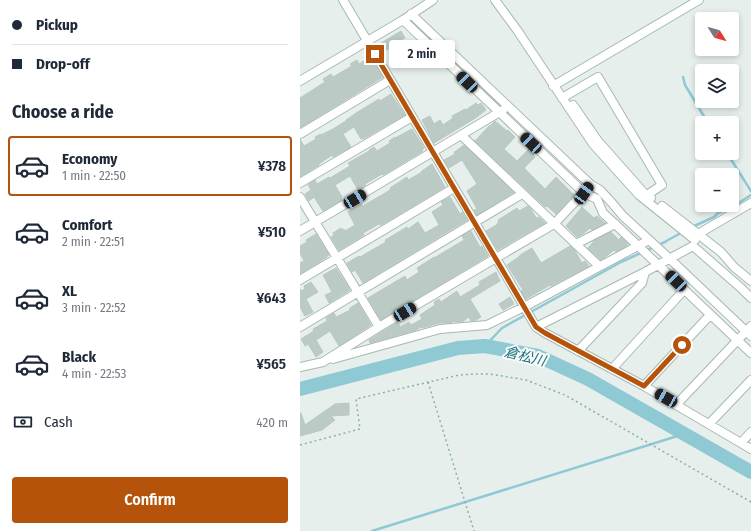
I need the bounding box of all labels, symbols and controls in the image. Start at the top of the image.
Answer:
north arrow [695,12,739,56]
map controls [695,12,739,212]
text: Pickup [36,16,78,34]
callout: 2 min [389,40,455,68]
route end [366,45,384,63]
text: 2 min [408,46,436,61]
text: Drop-off [36,55,90,73]
button: layers [695,64,739,108]
car [454,69,480,95]
text: Choose a ride [12,101,114,123]
button: + [695,116,739,160]
car [518,130,544,156]
icon: car [14,148,50,184]
text: Economy [62,150,117,168]
text: ¥378 [258,157,286,175]
text: 1 min · 22:50 [62,168,126,183]
button: − [695,168,739,212]
car [572,180,596,206]
car [342,188,368,210]
icon: car [14,214,50,250]
text: Comfort [62,216,113,234]
text: ¥510 [258,223,286,241]
text: 2 min · 22:51 [62,234,124,249]
car [663,268,689,294]
icon: car [14,280,50,316]
text: XL [62,282,77,300]
text: ¥643 [257,289,286,307]
text: 3 min · 22:52 [62,300,126,315]
car [392,301,418,323]
route start [673,336,691,354]
water label: 倉松川 [502,343,549,370]
icon: car [14,346,50,382]
text: Black [62,348,96,366]
text: ¥565 [256,355,286,373]
text: 4 min · 22:53 [62,366,126,381]
car [653,387,679,409]
icon: cash [12,411,34,433]
text: Cash [44,413,73,431]
text: 420 m [256,415,288,430]
button: Confirm [12,477,288,523]

